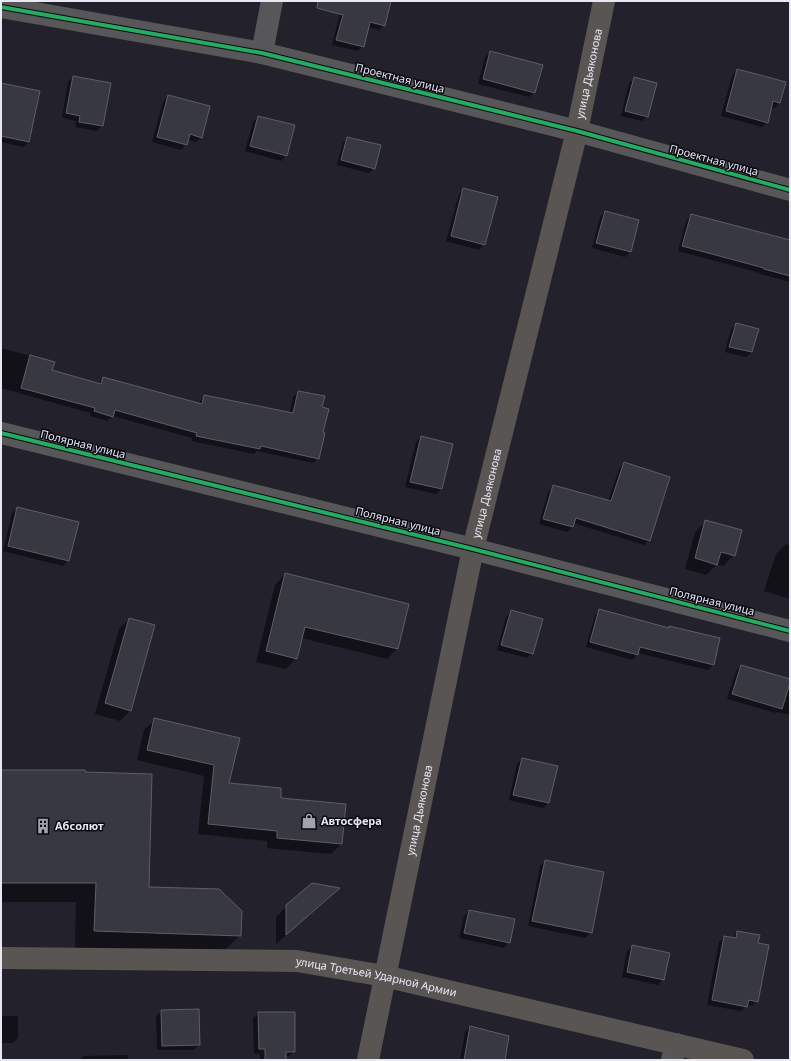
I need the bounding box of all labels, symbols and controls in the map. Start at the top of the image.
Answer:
street label: улица Дьяконова [572,27,605,120]
street label: Проектная улица [354,59,446,96]
street label: Проектная улица [668,140,760,179]
street label: Полярная улица [39,426,127,461]
street label: улица Дьяконова [468,447,505,540]
street label: Полярная улица [354,503,442,538]
street label: Полярная улица [668,583,756,618]
street label: улица Дьяконова [402,763,435,857]
shop icon: Автосфера [300,812,318,830]
place label: Автосфера [321,813,382,828]
building icon: Абсолют [34,817,52,835]
place label: Абсолют [55,818,104,833]
street label: улица Третьей Ударной Армии [295,953,458,1000]

